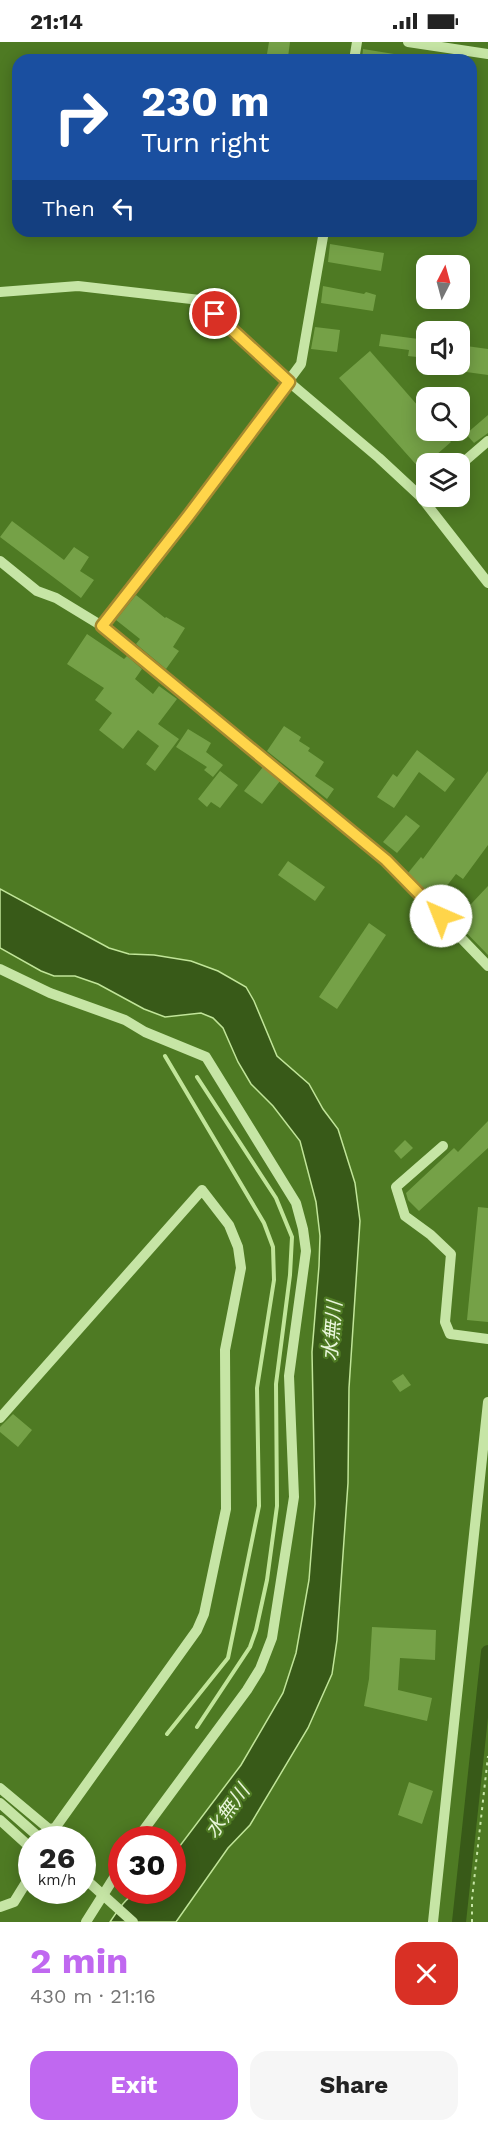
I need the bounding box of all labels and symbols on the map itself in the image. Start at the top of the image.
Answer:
north arrow [416,255,470,309]
pin [189,288,240,339]
position arrow [409,884,473,948]
water label: 水無川 [317,1298,347,1362]
water label: 水無川 [200,1778,256,1842]
speed limit sign: 30 [108,1826,186,1904]

